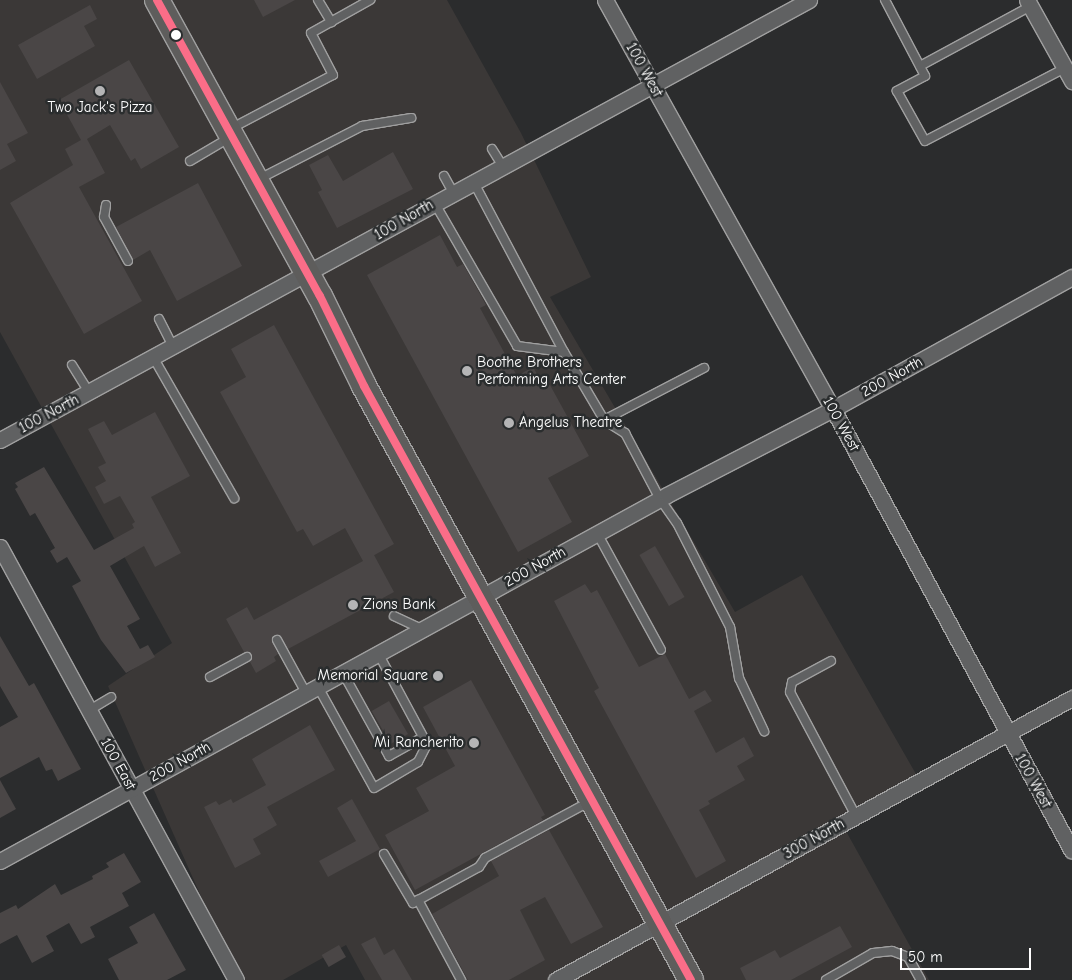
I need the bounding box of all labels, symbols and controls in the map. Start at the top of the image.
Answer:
unlabelled marker [171,30,181,40]
street label: 100 West [622,40,666,100]
marker: Two Jack's Pizza [94,85,106,97]
place label: Two Jack's Pizza [48,99,152,117]
street label: 100 North [371,196,437,244]
place label: Boothe Brothers Performing Arts Center [477,353,626,388]
street label: 200 North [858,353,926,401]
marker: Boothe Brothers Performing Arts Center [461,365,473,377]
street label: 100 North [16,391,82,437]
street label: 100 West [819,394,863,454]
place label: Angelus Theatre [519,414,622,432]
marker: Angelus Theatre [503,417,515,429]
street label: 200 North [501,543,569,591]
place label: Zions Bank [363,596,435,614]
marker: Zions Bank [347,599,359,611]
place label: Memorial Square [318,667,428,685]
marker: Memorial Square [432,670,444,682]
place label: Mi Rancherito [374,734,464,752]
street label: 100 East [96,735,140,793]
marker: Mi Rancherito [468,737,480,749]
street label: 200 North [146,738,214,786]
street label: 100 West [1011,751,1055,811]
street label: 300 North [780,815,848,863]
scale bar [902,938,1033,970]
text: 50 m [908,948,943,966]

